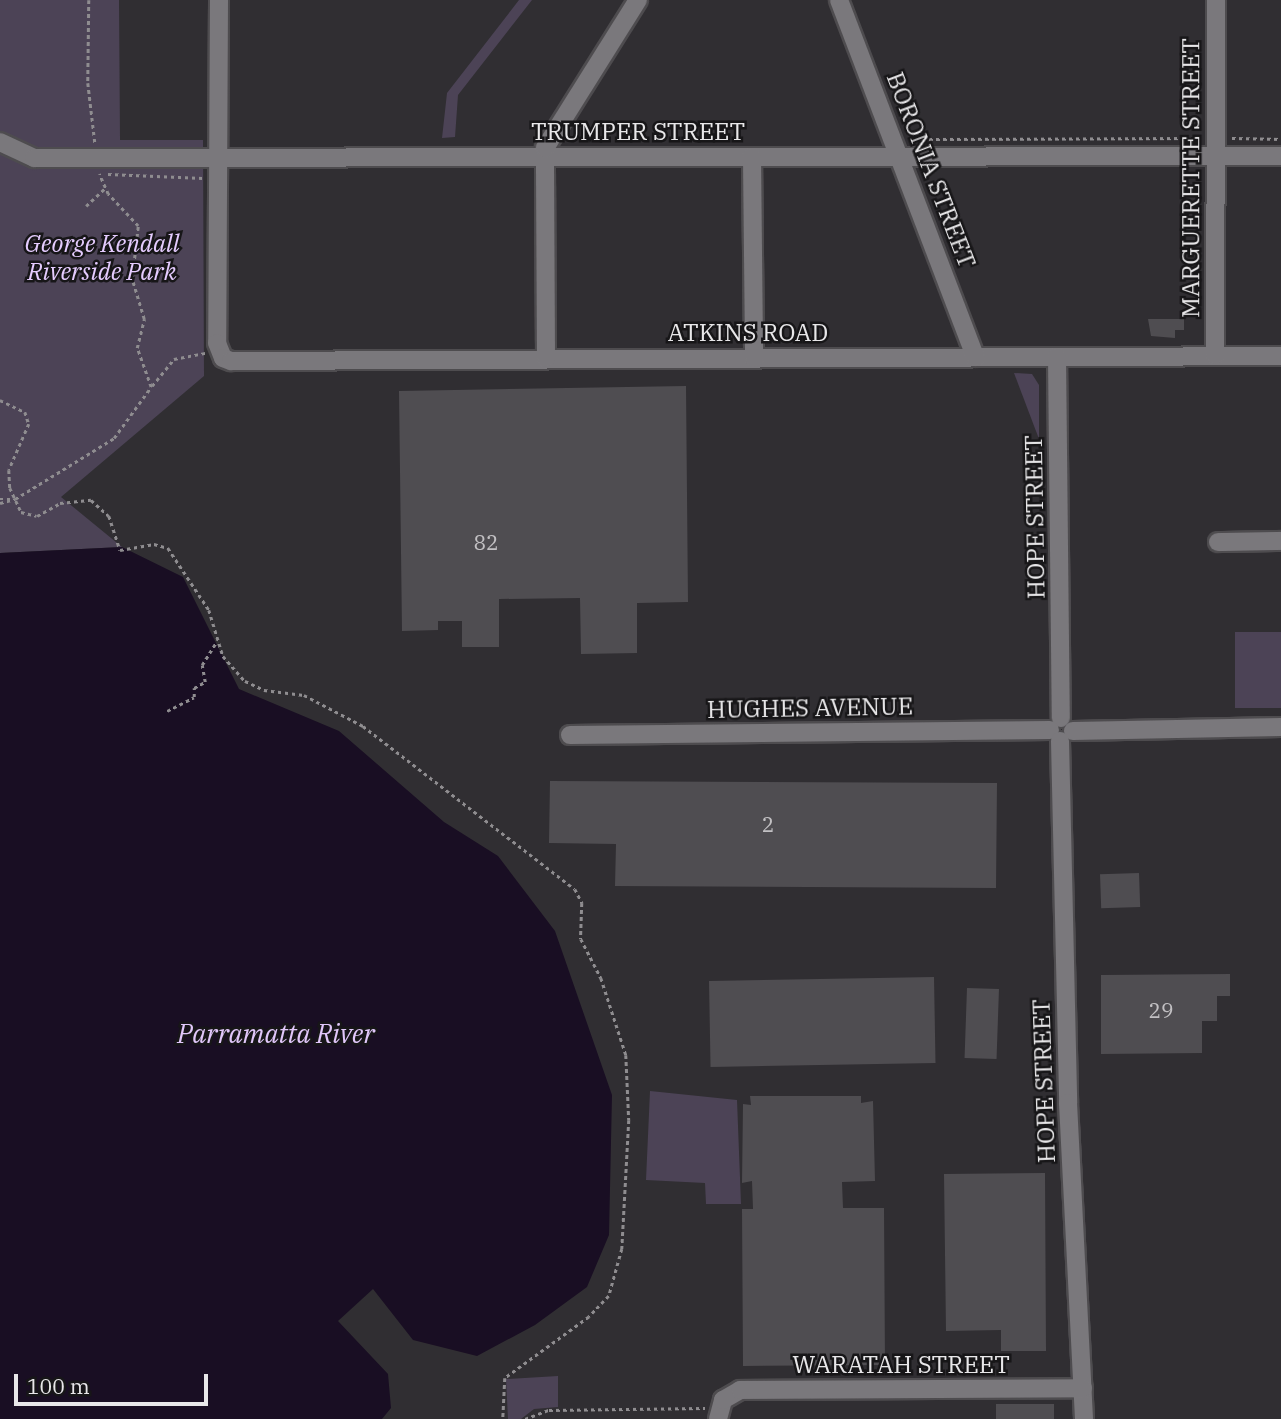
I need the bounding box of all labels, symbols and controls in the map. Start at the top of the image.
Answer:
street label: MARGUERETTE STREET [1177,38,1205,318]
street label: BORONIA STREET [880,68,982,272]
street label: TRUMPER STREET [531,118,745,146]
park label: George Kendall Riverside Park [25,230,179,286]
street label: ATKINS ROAD [668,319,828,347]
street label: HOPE STREET [1019,435,1051,599]
house number: 82 [473,529,499,555]
street label: HUGHES AVENUE [707,692,913,724]
house number: 2 [762,811,774,837]
house number: 29 [1148,997,1174,1023]
street label: HOPE STREET [1027,999,1061,1163]
water label: Parramatta River [177,1018,375,1050]
street label: WARATAH STREET [792,1351,1010,1379]
scale bar [18,1360,212,1404]
text: 100 m [27,1372,90,1400]

